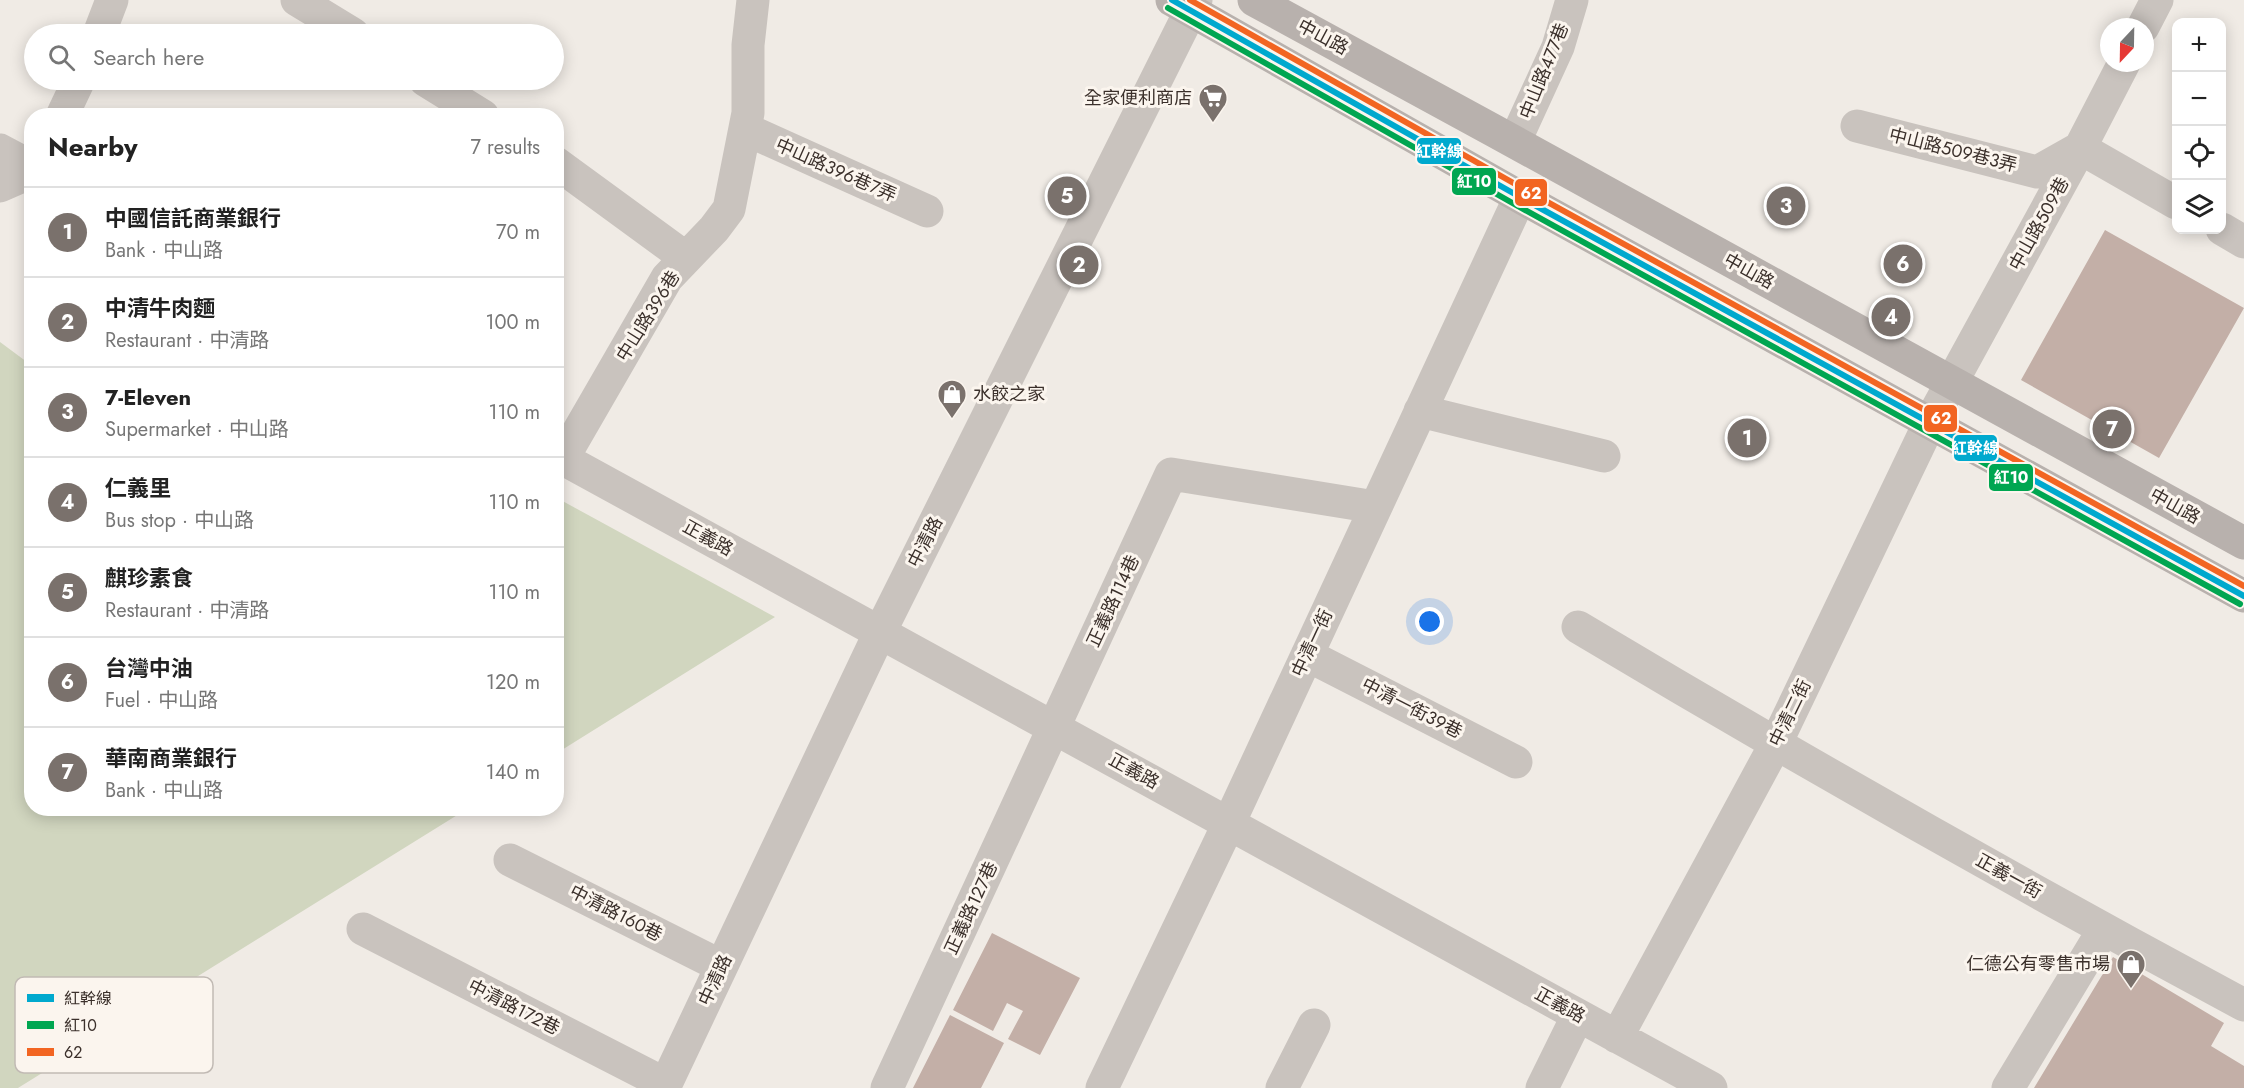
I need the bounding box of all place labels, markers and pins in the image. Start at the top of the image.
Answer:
supermarket icon: 全家便利商店 [1197,82,1229,124]
place label: 全家便利商店 [1084,85,1192,111]
pin: 5 [1048,174,1086,218]
pin: 3 [1766,184,1806,228]
pin: 2 [1060,242,1098,288]
pin: 6 [1884,242,1922,286]
pin: 4 [1872,294,1910,340]
shop icon: 水餃之家 [936,378,968,420]
place label: 水餃之家 [973,381,1045,407]
pin: 7 [2092,406,2132,452]
pin: 1 [1728,416,1766,460]
shop icon: 仁德公有零售市場 [2115,948,2147,990]
place label: 仁德公有零售市場 [1966,951,2110,977]

